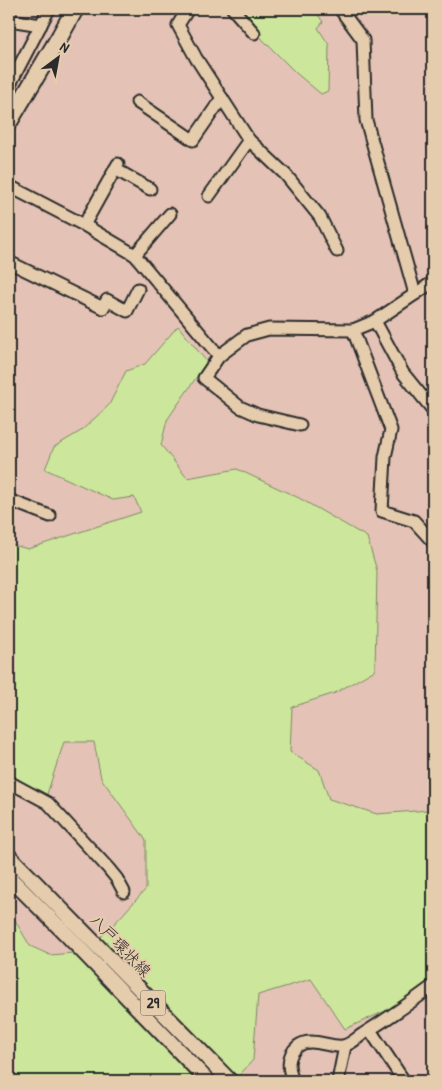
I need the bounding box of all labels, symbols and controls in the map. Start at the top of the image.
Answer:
north arrow [32,32,82,82]
text: N [57,37,74,57]
street label: 八戸環状線 [85,909,157,981]
road number: 29 [140,990,166,1016]

